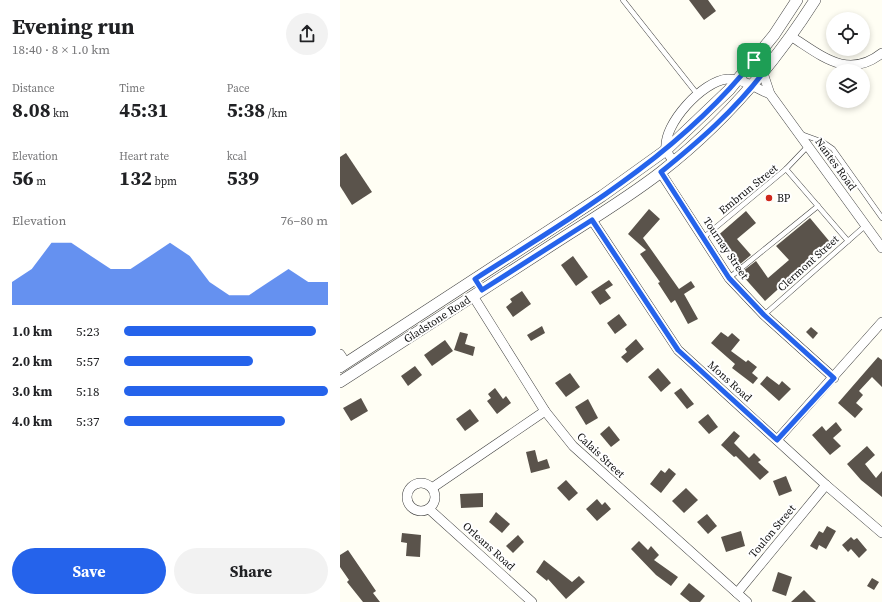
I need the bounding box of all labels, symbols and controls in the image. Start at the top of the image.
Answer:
text: Evening run [12,11,135,41]
map controls [826,12,870,108]
button: locate [826,12,870,56]
button: share [286,13,328,55]
text: 18:40 · 8 × 1.0 km [12,41,110,58]
pin [737,43,771,77]
icon: arrive [743,49,765,71]
button: layers [826,64,870,108]
text: Distance [12,81,55,96]
text: Time [119,81,145,96]
text: Pace [227,81,250,96]
text: 8.08 [12,96,51,124]
text: 45:31 [119,96,169,124]
text: 5:38 [227,96,265,124]
text: km [51,106,69,121]
text: /km [265,106,287,121]
street label: Nantes Road [811,135,860,194]
text: Elevation [12,149,58,164]
text: Heart rate [119,149,169,164]
text: kcal [227,149,247,164]
street label: Embrun Street [716,161,781,218]
text: 56 [12,164,34,192]
text: 132 [119,164,152,192]
text: 539 [227,164,259,192]
text: m [34,174,46,189]
text: bpm [152,174,177,189]
place label: BP [777,191,791,206]
marker: BP [764,193,774,203]
text: Elevation [12,212,66,229]
text: 76–80 m [281,212,328,229]
street label: Tournay Street [699,214,752,283]
street label: Clermont Street [774,232,843,295]
street label: Gladstone Road [401,292,474,347]
text: 1.0 km [12,323,52,340]
text: 5:23 [76,323,99,340]
text: 2.0 km [12,353,52,370]
text: 5:57 [76,353,99,370]
street label: Mons Road [704,358,756,406]
text: 3.0 km [12,383,52,400]
text: 5:18 [76,383,99,400]
text: 4.0 km [12,413,52,430]
text: 5:37 [76,413,99,430]
street label: Calais Street [573,429,628,482]
street label: Toulon Street [746,501,799,561]
street label: Orleans Road [459,519,519,574]
button: Save [12,548,166,594]
button: Share [174,548,328,594]

